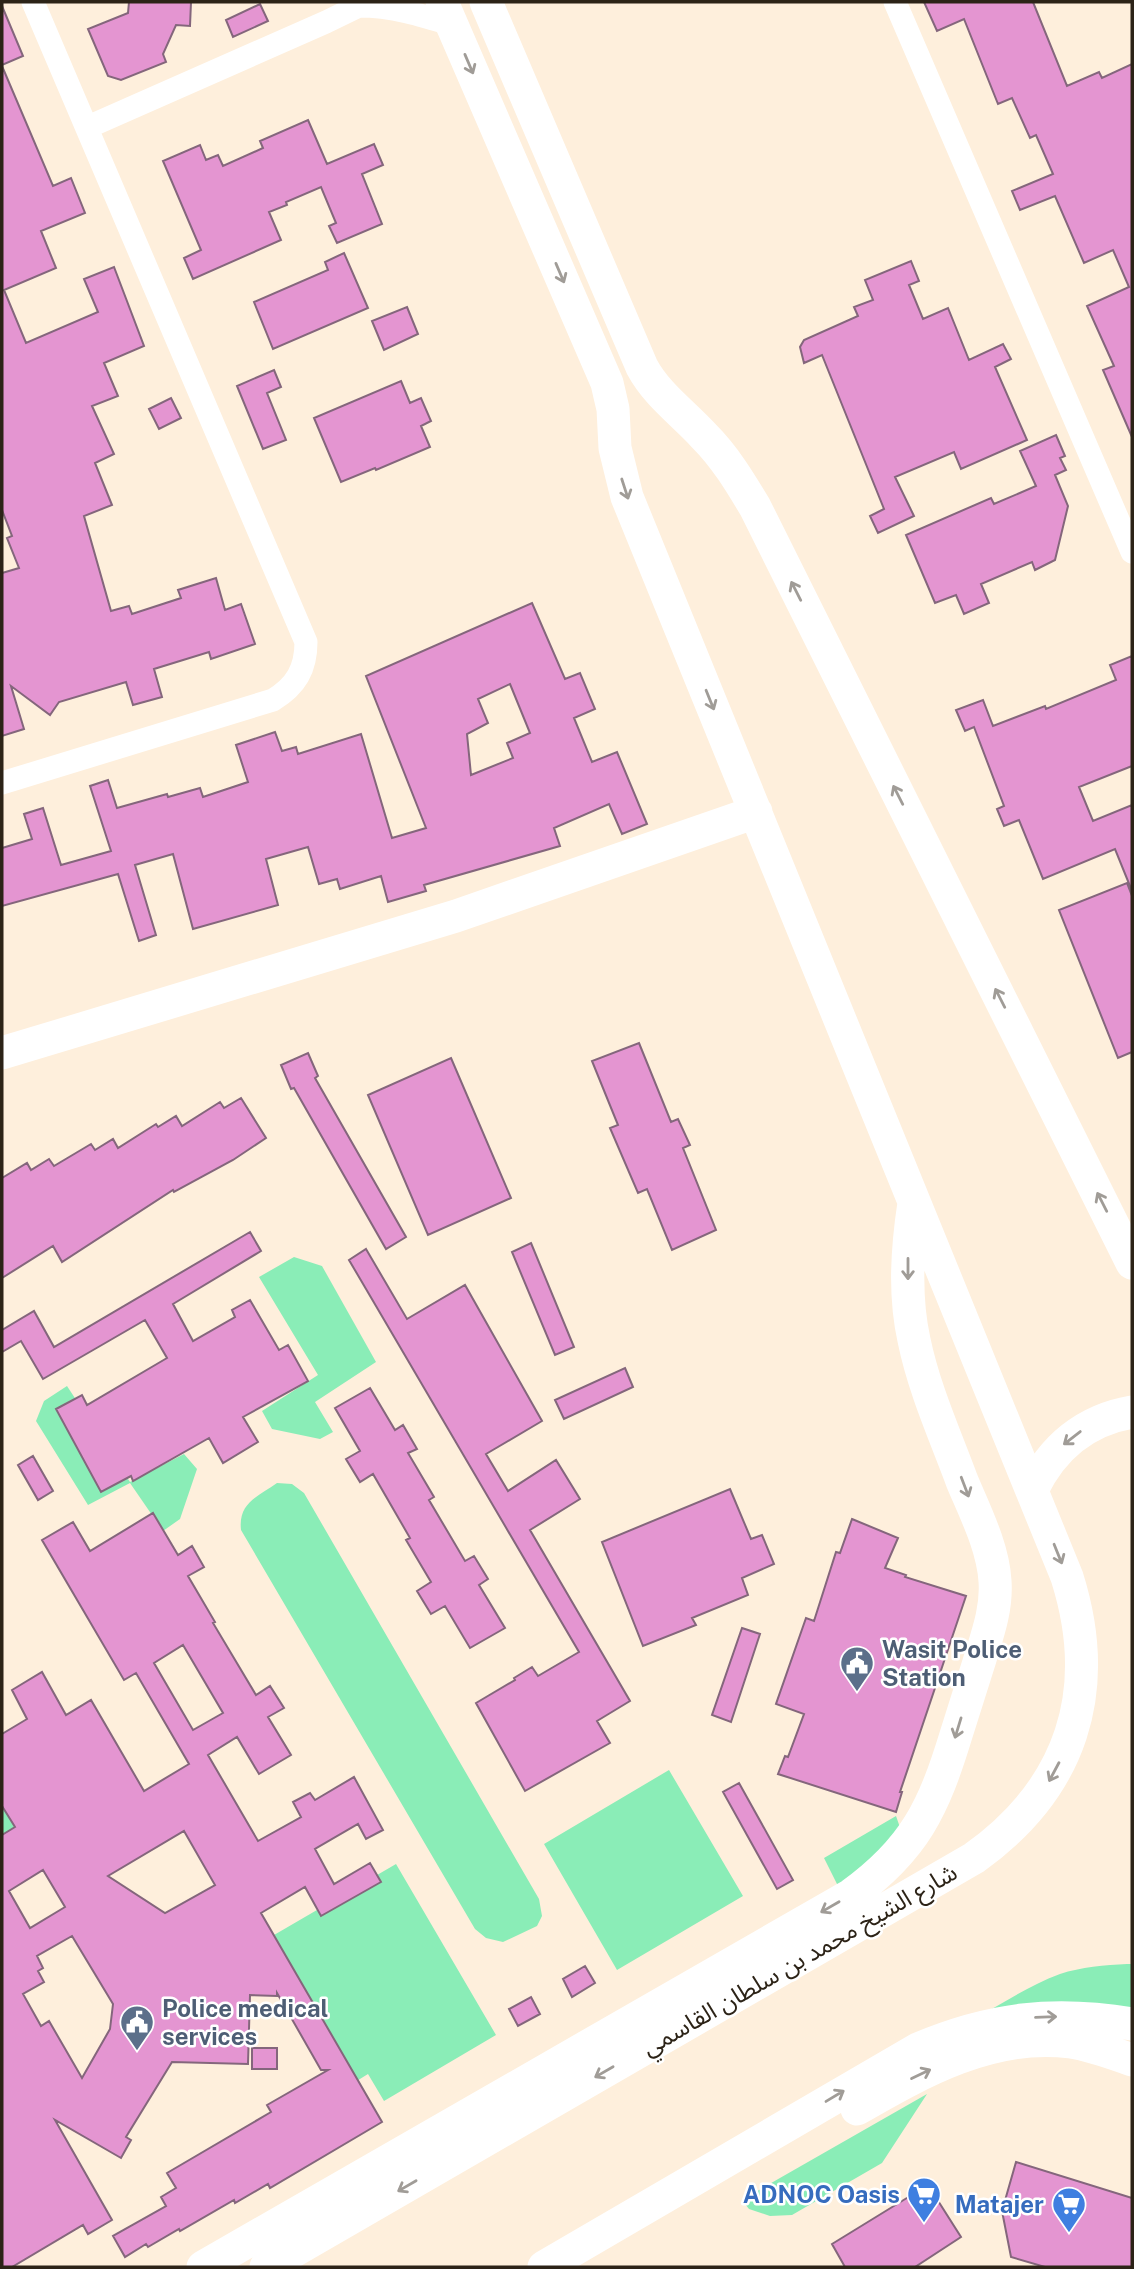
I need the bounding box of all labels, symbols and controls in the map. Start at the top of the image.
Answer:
one-way arrow [464,53,477,75]
one-way arrow [554,262,567,284]
one-way arrow [619,477,632,499]
one-way arrow [789,581,803,602]
one-way arrow [704,688,717,710]
one-way arrow [890,785,904,806]
one-way arrow [992,988,1006,1009]
one-way arrow [1094,1192,1108,1213]
one-way arrow [901,1257,915,1280]
one-way arrow [1063,1431,1082,1446]
one-way arrow [959,1475,972,1497]
one-way arrow [1052,1542,1065,1564]
place label: Wasit Police Station [882,1635,1022,1691]
public building icon: Wasit Police Station [838,1644,876,1693]
one-way arrow [951,1717,964,1739]
one-way arrow [1047,1762,1061,1782]
street label: شارع الشيخ محمد بن سلطان القاسمي [637,1857,964,2066]
one-way arrow [820,1901,841,1914]
place label: Police medical services [162,1994,328,2050]
public building icon: Police medical services [118,2003,156,2052]
one-way arrow [1034,2011,1057,2024]
one-way arrow [594,2065,614,2079]
one-way arrow [910,2067,931,2081]
one-way arrow [825,2089,845,2103]
supermarket icon: ADNOC Oasis [905,2175,943,2224]
one-way arrow [397,2179,417,2193]
place label: ADNOC Oasis [743,2180,900,2208]
supermarket icon: Matajer [1050,2185,1088,2234]
place label: Matajer [955,2190,1044,2218]

